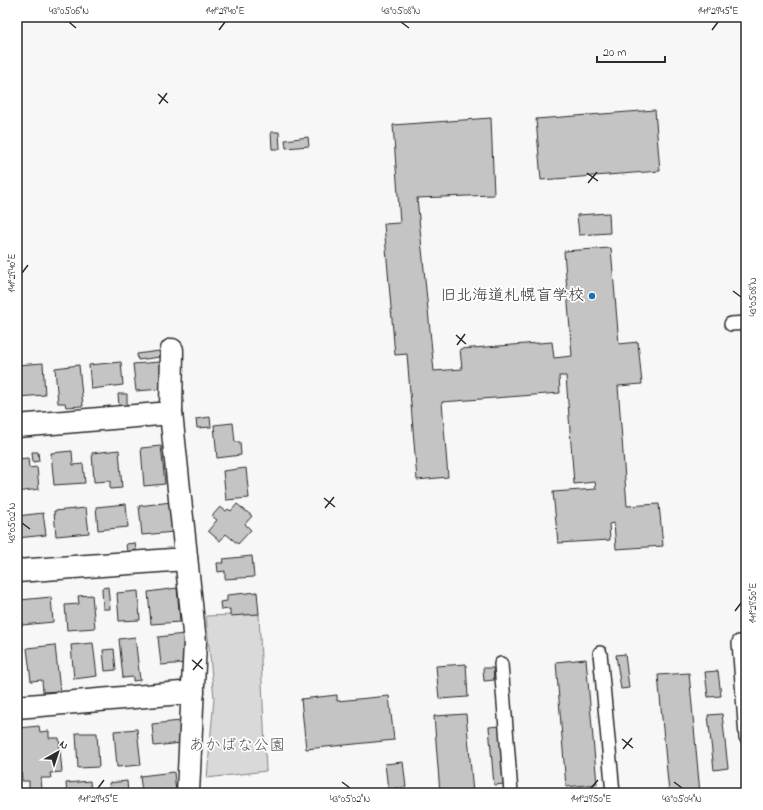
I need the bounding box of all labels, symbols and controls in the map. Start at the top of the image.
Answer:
text: 43°05'06"N [49,4,89,19]
text: 141°29'40"E [205,4,245,19]
text: 43°05'08"N [381,4,421,19]
text: 141°29'45"E [698,4,738,19]
scale bar [597,38,665,64]
text: 20 m [603,44,626,62]
text: 141°29'40"E [5,253,20,293]
text: 43°05'08"N [746,277,761,317]
place label: 旧北海道札幌盲学校 [440,284,584,308]
marker: 旧北海道札幌盲学校 [587,291,597,301]
text: 43°05'02"N [5,503,20,543]
text: 141°29'50"E [746,583,761,623]
north arrow [38,732,78,772]
park label: あかばな公園 [189,734,285,758]
text: N [56,736,72,754]
text: 141°29'45"E [78,792,118,807]
text: 43°05'02"N [330,792,370,807]
text: 141°29'50"E [571,792,611,807]
text: 43°05'04"N [662,792,702,807]

